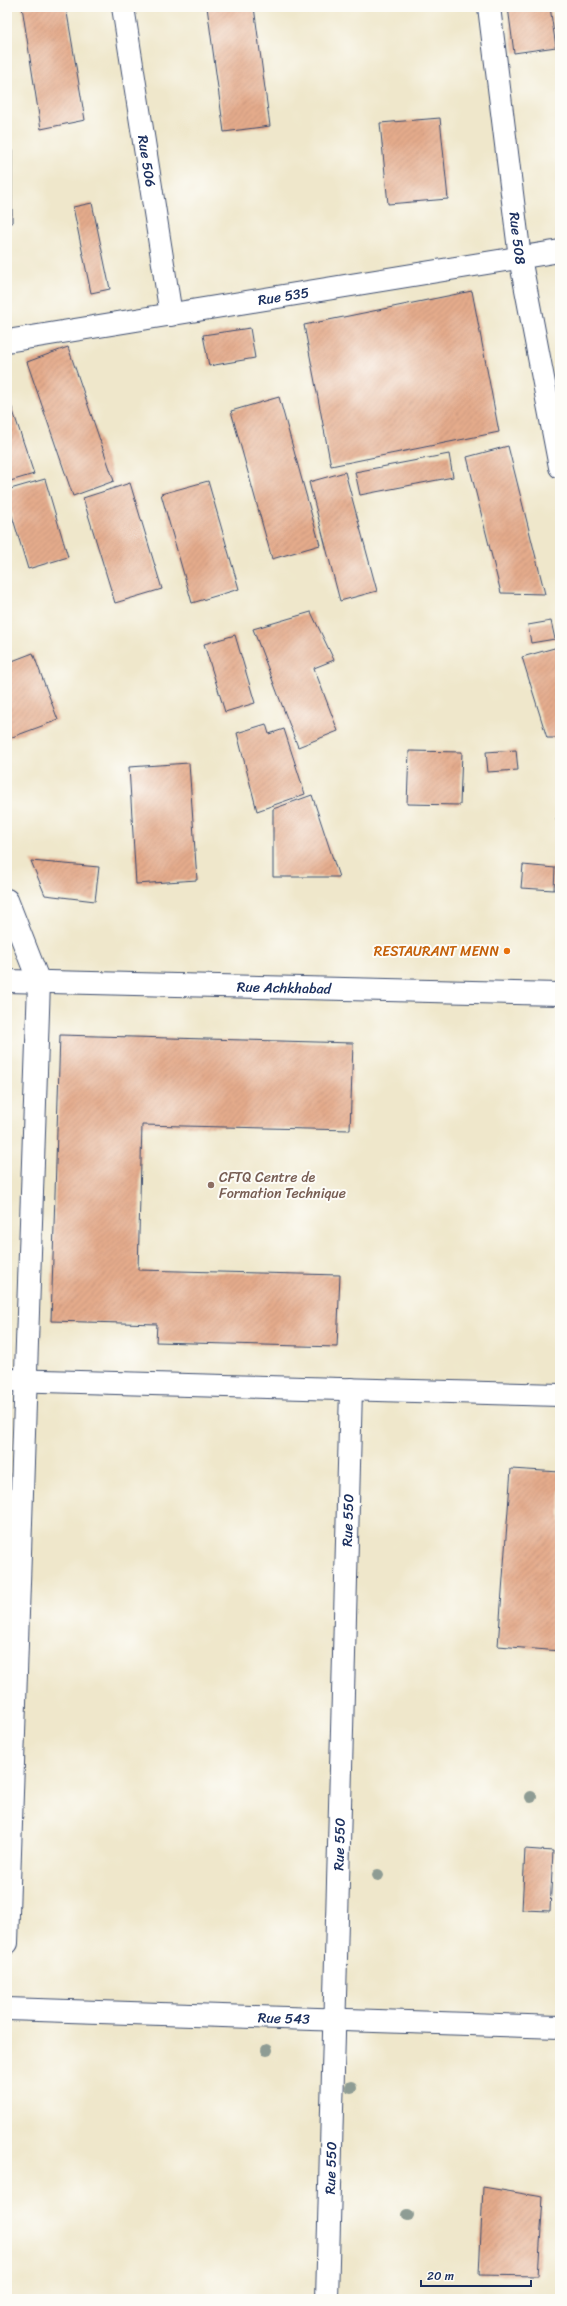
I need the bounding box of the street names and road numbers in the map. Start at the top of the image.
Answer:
street label: Rue 506 [130,133,163,189]
street label: Rue 508 [501,211,533,267]
street label: Rue 535 [256,280,311,313]
street label: Rue Achkhabad [237,974,333,1002]
street label: Rue 550 [335,1493,361,1547]
street label: Rue 550 [326,1817,353,1871]
street label: Rue 543 [258,2005,310,2032]
street label: Rue 550 [318,2141,344,2195]

